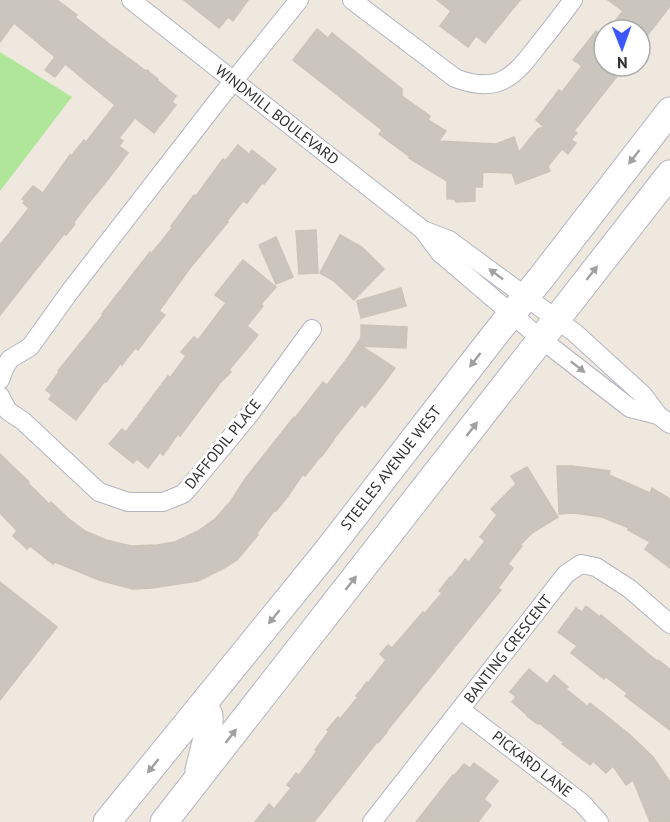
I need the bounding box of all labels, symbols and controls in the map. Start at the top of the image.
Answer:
north arrow [592,18,652,78]
text: N [617,53,628,73]
street label: WINDMILL BOULEVARD [212,60,343,169]
one-way arrow [629,150,641,165]
one-way arrow [586,265,599,281]
one-way arrow [488,269,503,281]
one-way arrow [469,351,481,367]
one-way arrow [570,361,586,374]
street label: DAFFODIL PLACE [180,395,265,493]
street label: STEELES AVENUE WEST [336,401,446,534]
one-way arrow [465,422,477,437]
one-way arrow [345,575,358,591]
street label: BANTING CRESCENT [459,590,556,707]
one-way arrow [268,609,280,624]
street label: PICKARD LANE [489,726,576,801]
one-way arrow [225,729,237,744]
one-way arrow [146,758,159,774]

